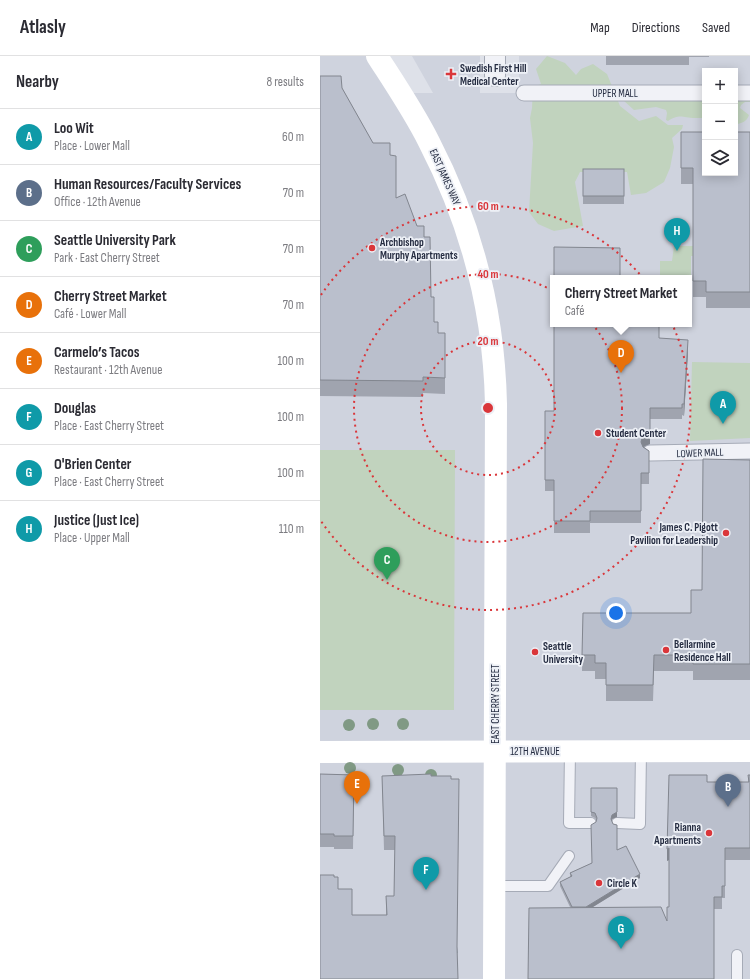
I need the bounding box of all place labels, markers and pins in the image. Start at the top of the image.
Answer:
place label: Swedish First Hill Medical Center [460,62,526,88]
marker: Swedish First Hill Medical Center [445,68,457,80]
pin: H [664,218,690,251]
place label: Archbishop Murphy Apartments [379,236,458,262]
marker: Archbishop Murphy Apartments [367,243,377,253]
pin: D [608,340,634,373]
pin: A [710,391,736,424]
centre of rings [481,401,495,415]
place label: Student Center [606,427,667,440]
marker: Student Center [593,428,603,438]
place label: James C. Pigott Pavilion for Leadership [630,521,718,547]
marker: James C. Pigott Pavilion for Leadership [721,528,731,538]
pin: C [374,547,400,580]
place label: Bellarmine Residence Hall [674,638,731,664]
place label: Seattle University [543,640,584,666]
marker: Bellarmine Residence Hall [661,645,671,655]
marker: Seattle University [530,647,540,657]
pin: E [344,771,370,804]
pin: B [715,774,741,807]
place label: Rianna Apartments [653,821,702,847]
marker: Rianna Apartments [704,828,714,838]
pin: F [413,857,439,890]
place label: Circle K [607,877,637,890]
marker: Circle K [594,878,604,888]
pin: G [608,916,634,949]

